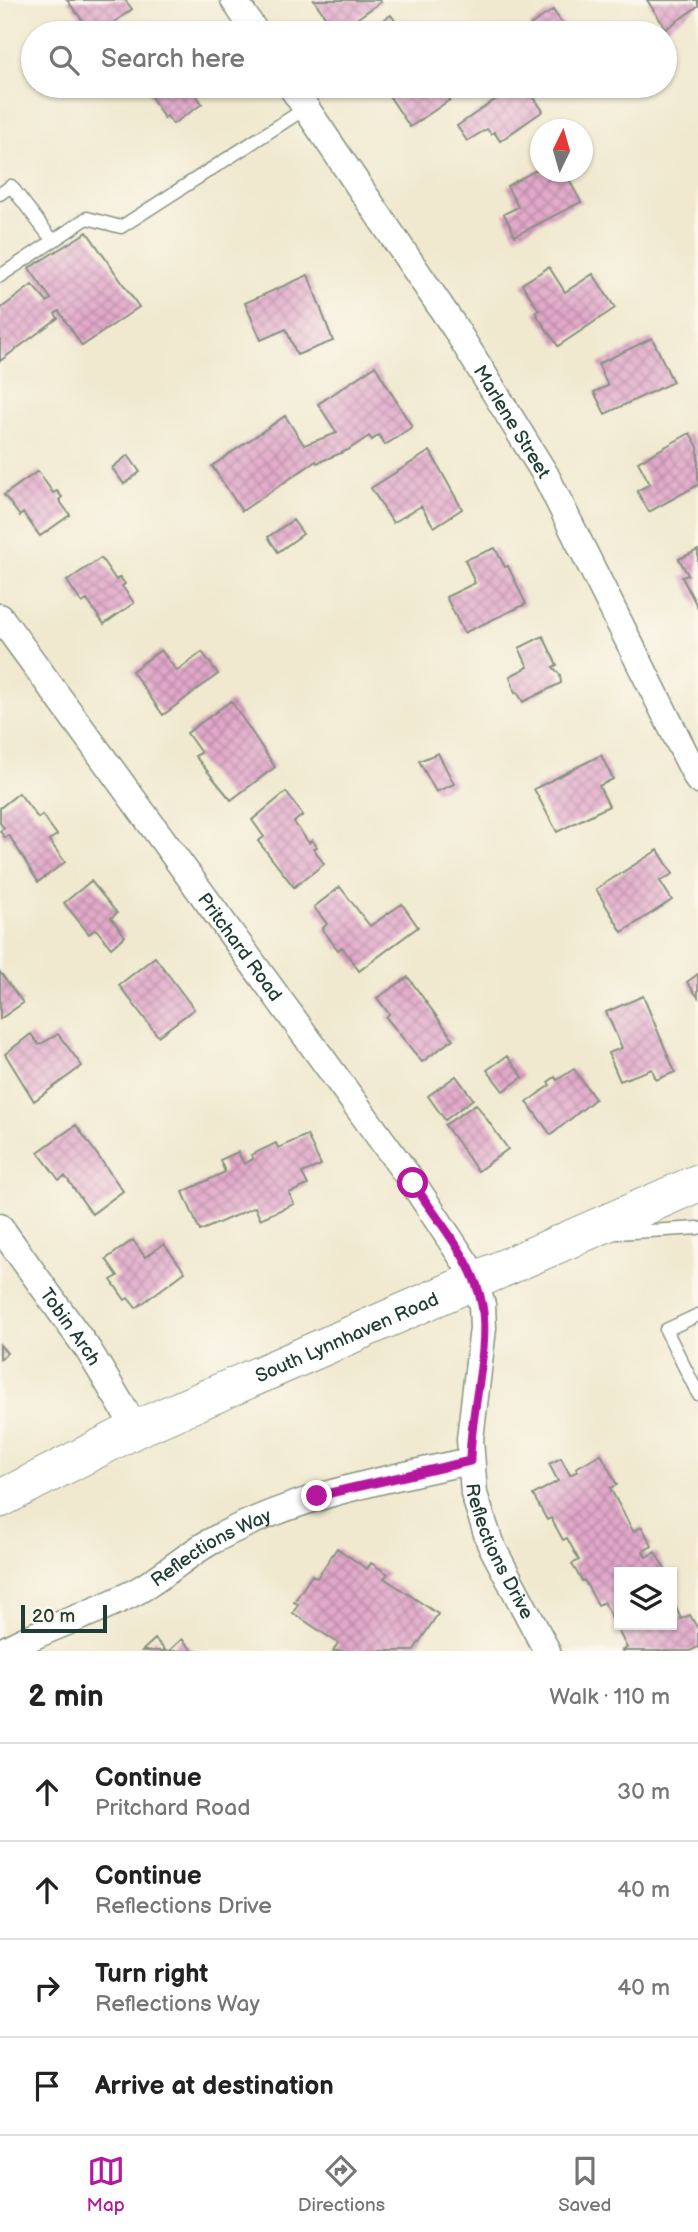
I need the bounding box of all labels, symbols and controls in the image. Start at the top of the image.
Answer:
search box [21,21,677,98]
icon: search [45,41,83,79]
text: Search here [101,44,245,75]
north arrow [530,119,593,182]
street label: Marlene Street [468,361,555,483]
street label: Pritchard Road [192,889,286,1006]
route start [397,1167,428,1198]
street label: Tobin Arch [34,1284,105,1370]
street label: South Lynnhaven Road [252,1288,443,1388]
route end [301,1480,332,1511]
street label: Reflections Drive [460,1482,538,1623]
street label: Reflections Way [147,1504,275,1593]
map controls [614,1567,677,1630]
button: layers [614,1567,677,1630]
scale bar [21,1602,107,1634]
text: 20 m [32,1605,75,1628]
text: 2 min [28,1679,104,1715]
text: Walk · 110 m [549,1683,670,1711]
text: Continue [95,1763,202,1794]
icon: ahead [28,1773,66,1811]
text: 30 m [617,1778,670,1806]
text: Pritchard Road [95,1794,250,1822]
text: Continue [95,1861,202,1892]
icon: ahead [28,1871,66,1909]
text: 40 m [617,1876,670,1904]
text: Reflections Drive [95,1892,272,1920]
text: Turn right [95,1959,208,1990]
icon: right [28,1969,66,2007]
text: 40 m [617,1974,670,2002]
text: Reflections Way [95,1990,260,2018]
icon: arrive [28,2067,66,2105]
text: Arrive at destination [95,2071,334,2102]
tab: Map [87,2152,125,2217]
tab: Directions [298,2152,385,2217]
tab: Saved [558,2152,611,2217]

